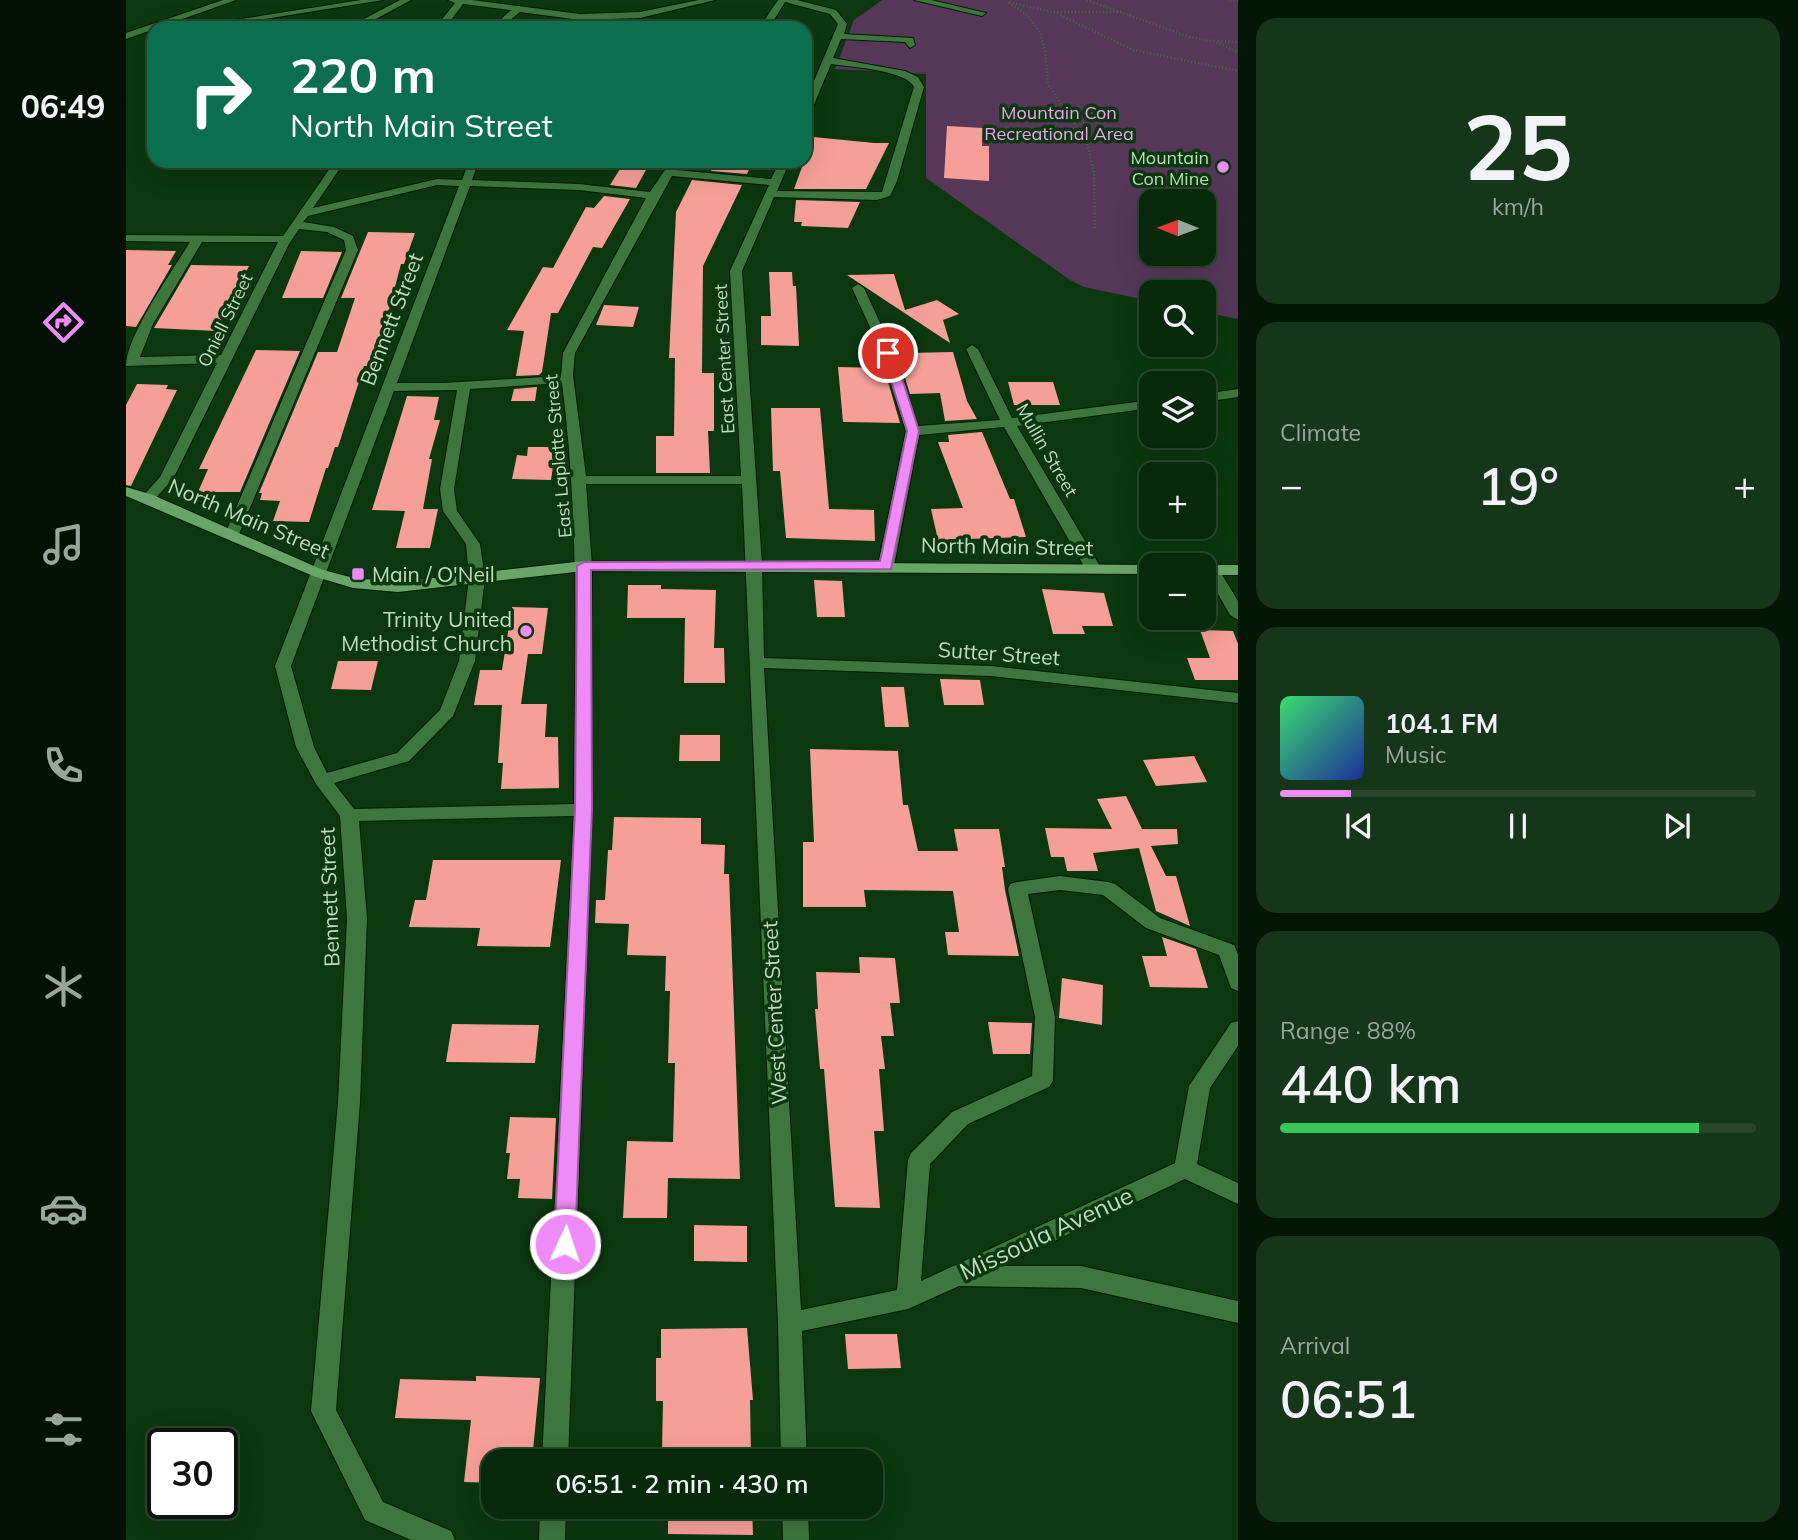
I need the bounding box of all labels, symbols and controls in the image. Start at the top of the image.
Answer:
text: 220 m [290,44,436,105]
icon: right [175,49,266,140]
text: 06:49 [21,86,105,126]
text: 25 [1463,89,1573,203]
park label: Mountain Con Recreational Area [984,101,1134,145]
text: North Main Street [290,105,553,145]
place label: Mountain Con Mine [1130,146,1209,190]
marker: Mountain Con Mine [1215,159,1231,175]
north arrow [1139,189,1216,266]
map controls [1139,189,1216,630]
text: km/h [1492,192,1544,221]
street label: Bennett Street [354,249,428,389]
street label: Oniell Street [192,269,258,371]
button: search [1139,280,1216,357]
street label: East Center Street [709,283,739,435]
icon: directions [39,298,88,347]
pin [858,323,918,383]
icon: arrive [869,334,907,372]
button: layers [1139,371,1216,448]
street label: East Laplatte Street [539,373,577,539]
street label: Mullin Street [1011,399,1083,501]
text: Climate [1280,418,1361,447]
text: 19° [1477,453,1559,518]
text: − [1280,461,1303,509]
text: + [1733,461,1756,509]
button: + [1139,462,1216,539]
street label: North Main Street [165,472,333,564]
icon: music [39,520,88,569]
street label: North Main Street [921,531,1093,561]
button: − [1139,553,1216,630]
place label: Main / O'Neil [372,561,495,587]
marker: Main / O'Neil [350,566,366,582]
place label: Trinity United Methodist Church [341,606,512,656]
marker: Trinity United Methodist Church [518,623,534,639]
street label: Sutter Street [937,636,1061,670]
text: 104.1 FM [1385,707,1498,740]
text: Music [1385,740,1446,769]
icon: phone [39,741,88,790]
icon: previous [1340,807,1378,845]
icon: pause [1499,807,1537,845]
icon: next [1658,807,1696,845]
street label: Bennett Street [314,827,344,967]
street label: West Center Street [756,921,792,1105]
icon: climate [39,962,88,1011]
text: Range · 88% [1280,1016,1416,1045]
text: 440 km [1280,1051,1461,1116]
street label: Missoula Avenue [955,1180,1137,1286]
icon: car [39,1184,88,1233]
position arrow [528,1207,602,1281]
text: Arrival [1280,1331,1350,1360]
text: 06:51 [1280,1366,1417,1431]
icon: filters [39,1405,88,1454]
speed limit sign: 30 [147,1428,238,1519]
text: 06:51 · 2 min · 430 m [555,1467,809,1500]

